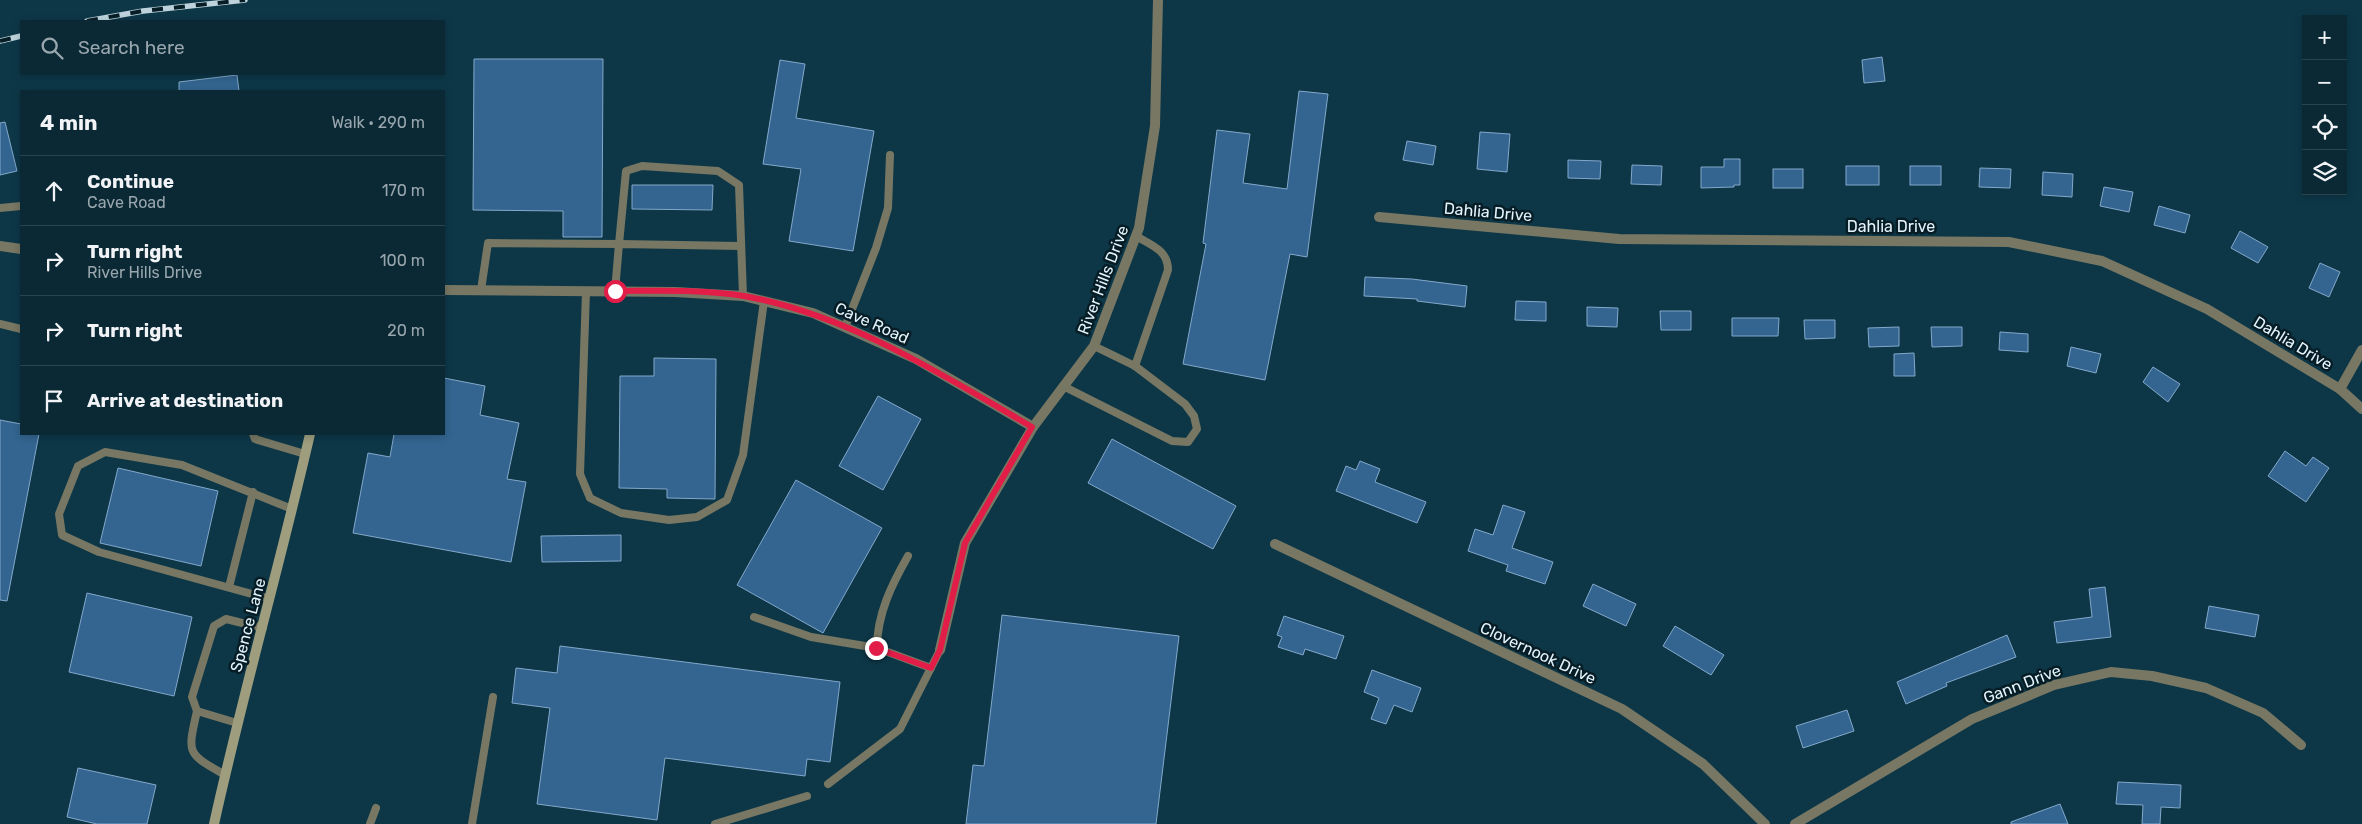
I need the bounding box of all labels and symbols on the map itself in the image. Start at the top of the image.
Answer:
street label: Dahlia Drive [1443,199,1533,225]
street label: Dahlia Drive [1847,217,1935,236]
street label: River Hills Drive [1073,223,1133,337]
route start [604,280,627,303]
street label: Cave Road [832,298,912,348]
street label: Dahlia Drive [2250,312,2336,374]
street label: Spence Lane [226,576,270,674]
street label: Clovernook Drive [1477,618,1599,688]
route end [865,637,888,660]
street label: Gann Drive [1981,661,2064,707]

